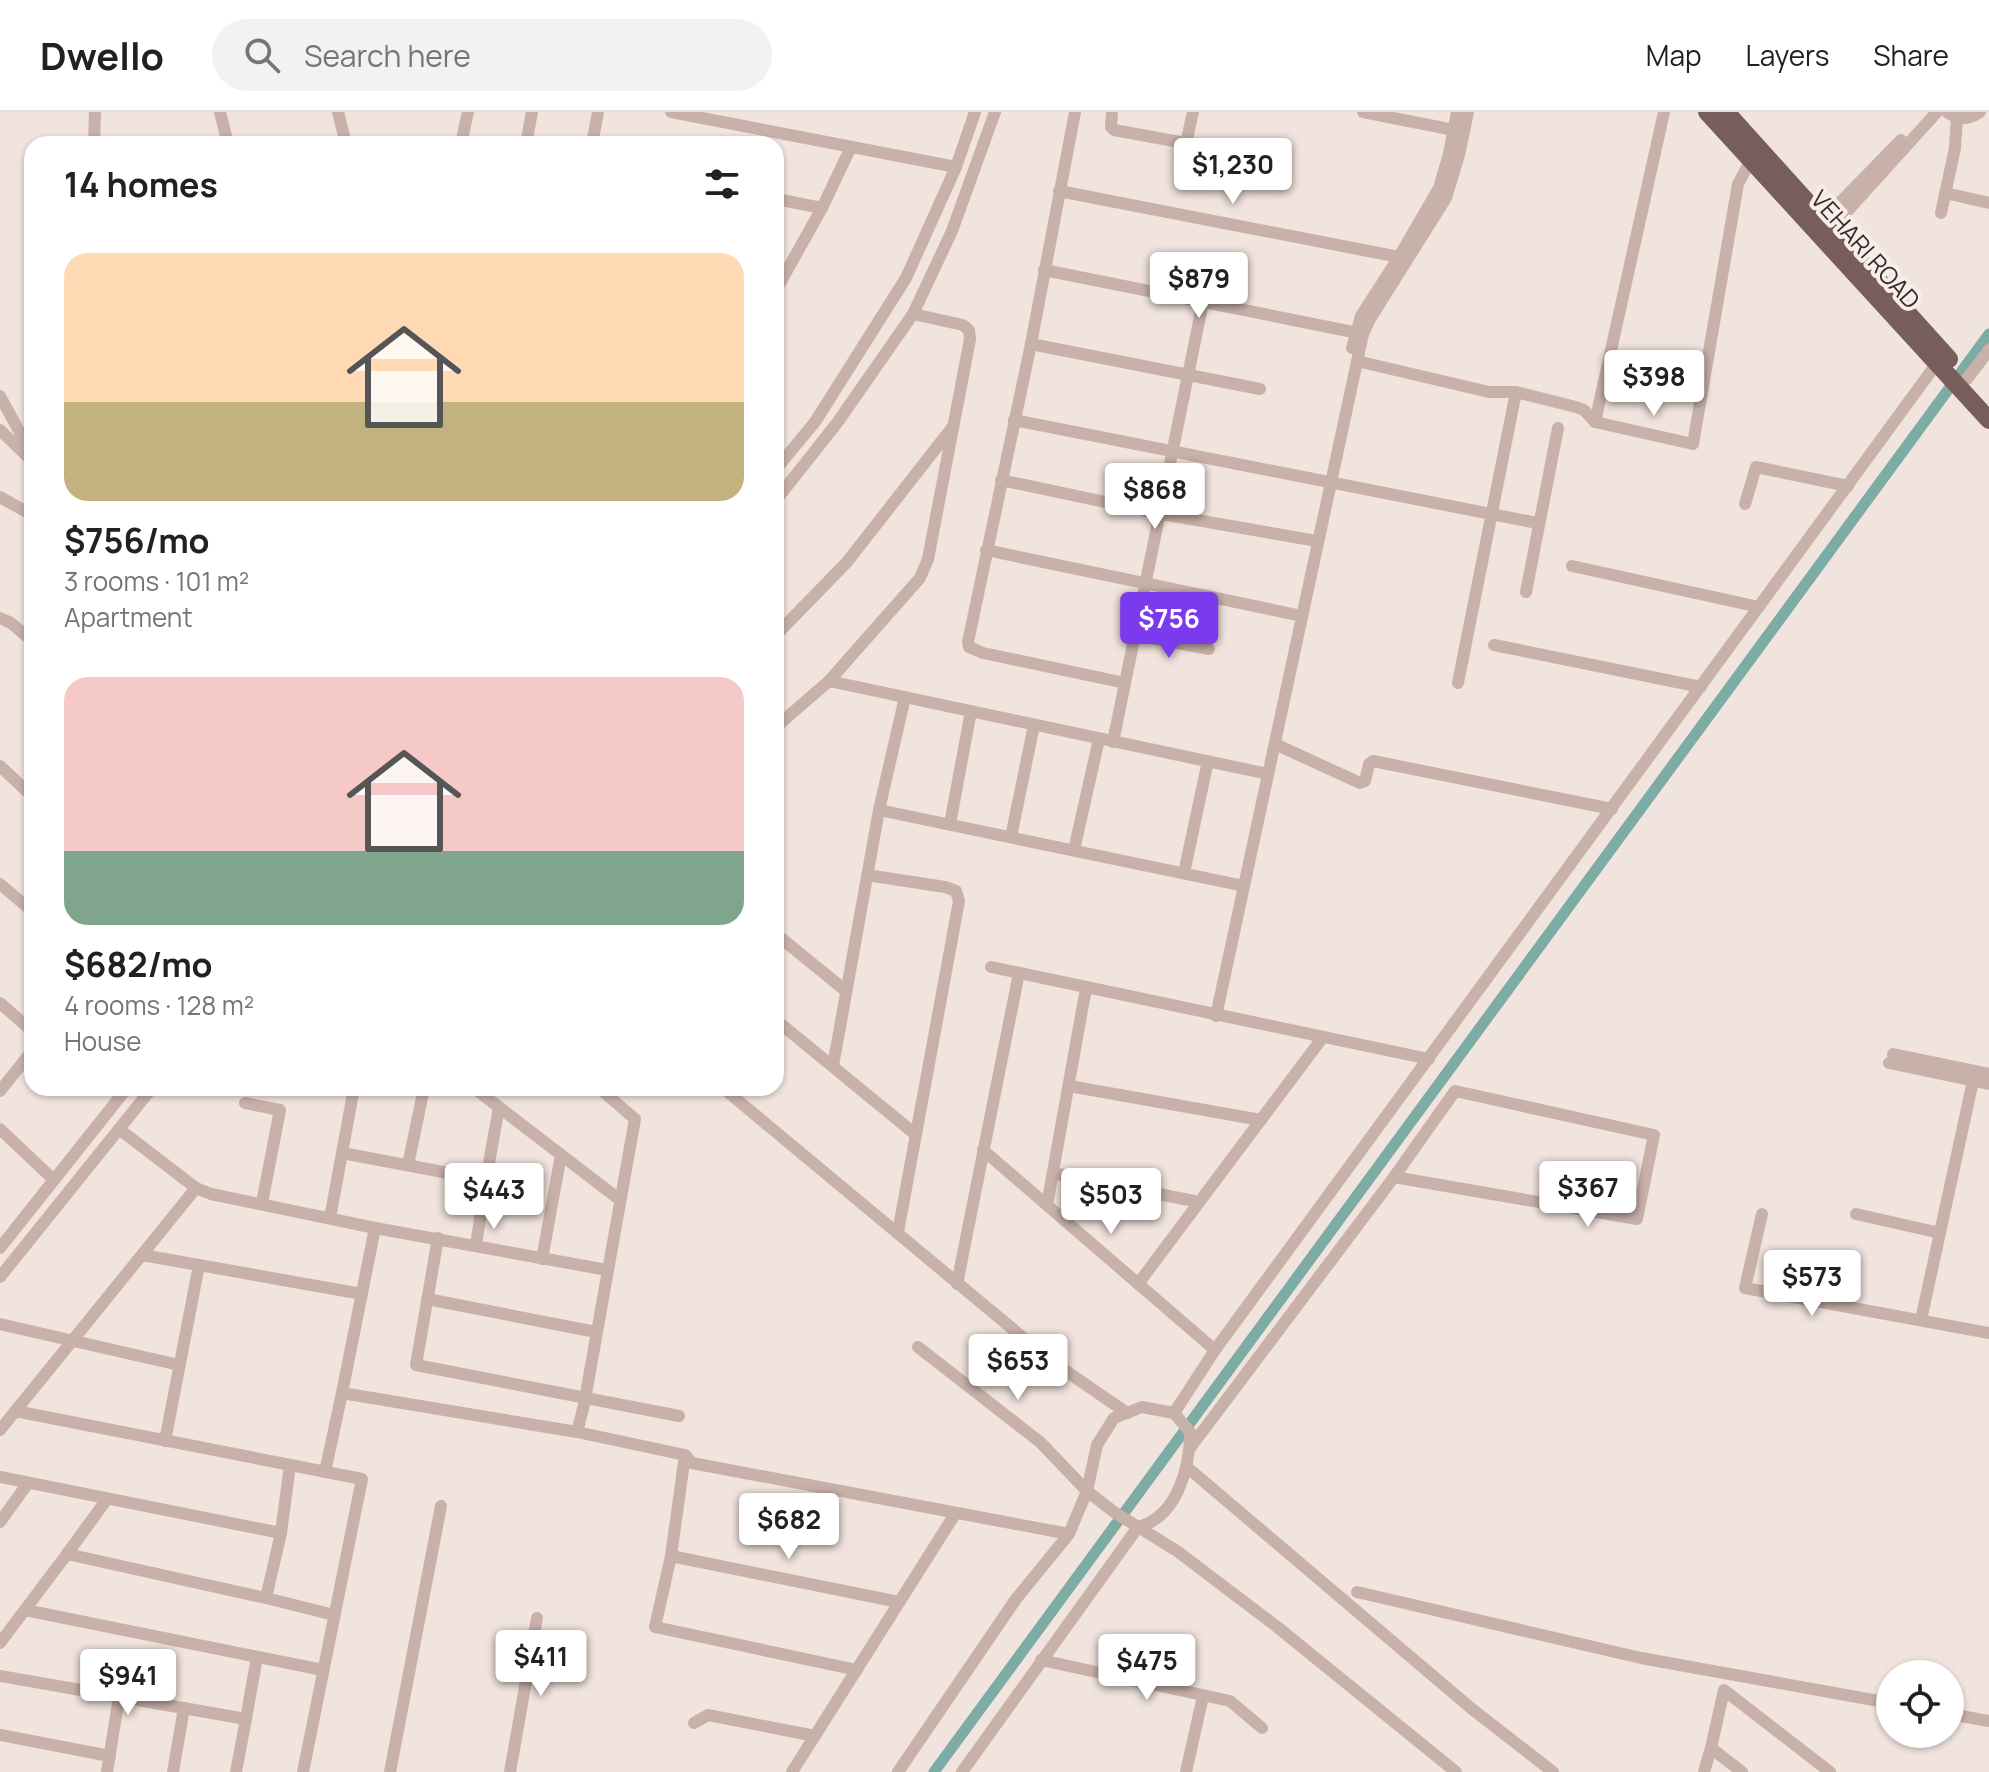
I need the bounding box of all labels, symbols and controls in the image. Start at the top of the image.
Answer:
search box [212,19,772,91]
text: Dwello [40,29,164,81]
icon: search [240,33,284,77]
text: Search here [304,35,471,76]
text: Map [1646,36,1702,74]
text: Layers [1746,36,1829,74]
text: Share [1873,36,1949,74]
pin: $1,230 [1168,138,1298,206]
text: $1,230 [1192,146,1274,182]
text: 14 homes [64,161,218,207]
icon: filters [700,162,744,206]
street label: VEHARI ROAD [1804,183,1928,315]
pin: $879 [1152,252,1246,320]
text: $879 [1168,260,1230,296]
icon: home [332,305,476,449]
pin: $398 [1607,350,1701,418]
text: $398 [1622,358,1686,394]
pin: $868 [1108,463,1202,531]
text: $868 [1123,471,1187,507]
text: $756/mo [64,517,210,563]
text: 3 rooms · 101 m² [64,563,249,599]
pin: $756 [1122,592,1216,660]
text: Apartment [64,599,193,635]
text: $756 [1138,600,1200,636]
icon: home [332,729,476,873]
text: $682/mo [64,941,213,987]
text: 4 rooms · 128 m² [64,987,254,1023]
text: House [64,1023,141,1059]
pin: $367 [1541,1161,1635,1229]
pin: $443 [447,1163,541,1231]
pin: $503 [1064,1168,1158,1236]
text: $367 [1557,1169,1619,1205]
text: $443 [463,1171,525,1207]
text: $503 [1079,1176,1143,1212]
pin: $573 [1765,1250,1859,1318]
text: $573 [1782,1258,1842,1294]
pin: $653 [971,1334,1065,1402]
text: $653 [987,1342,1049,1378]
pin: $682 [742,1493,836,1561]
text: $682 [757,1501,821,1537]
pin: $411 [494,1630,588,1698]
pin: $475 [1100,1634,1194,1702]
text: $411 [514,1638,568,1674]
text: $475 [1116,1642,1178,1678]
pin: $941 [81,1649,175,1717]
text: $941 [98,1657,158,1693]
map controls [1876,1660,1964,1748]
button: locate [1876,1660,1964,1748]

